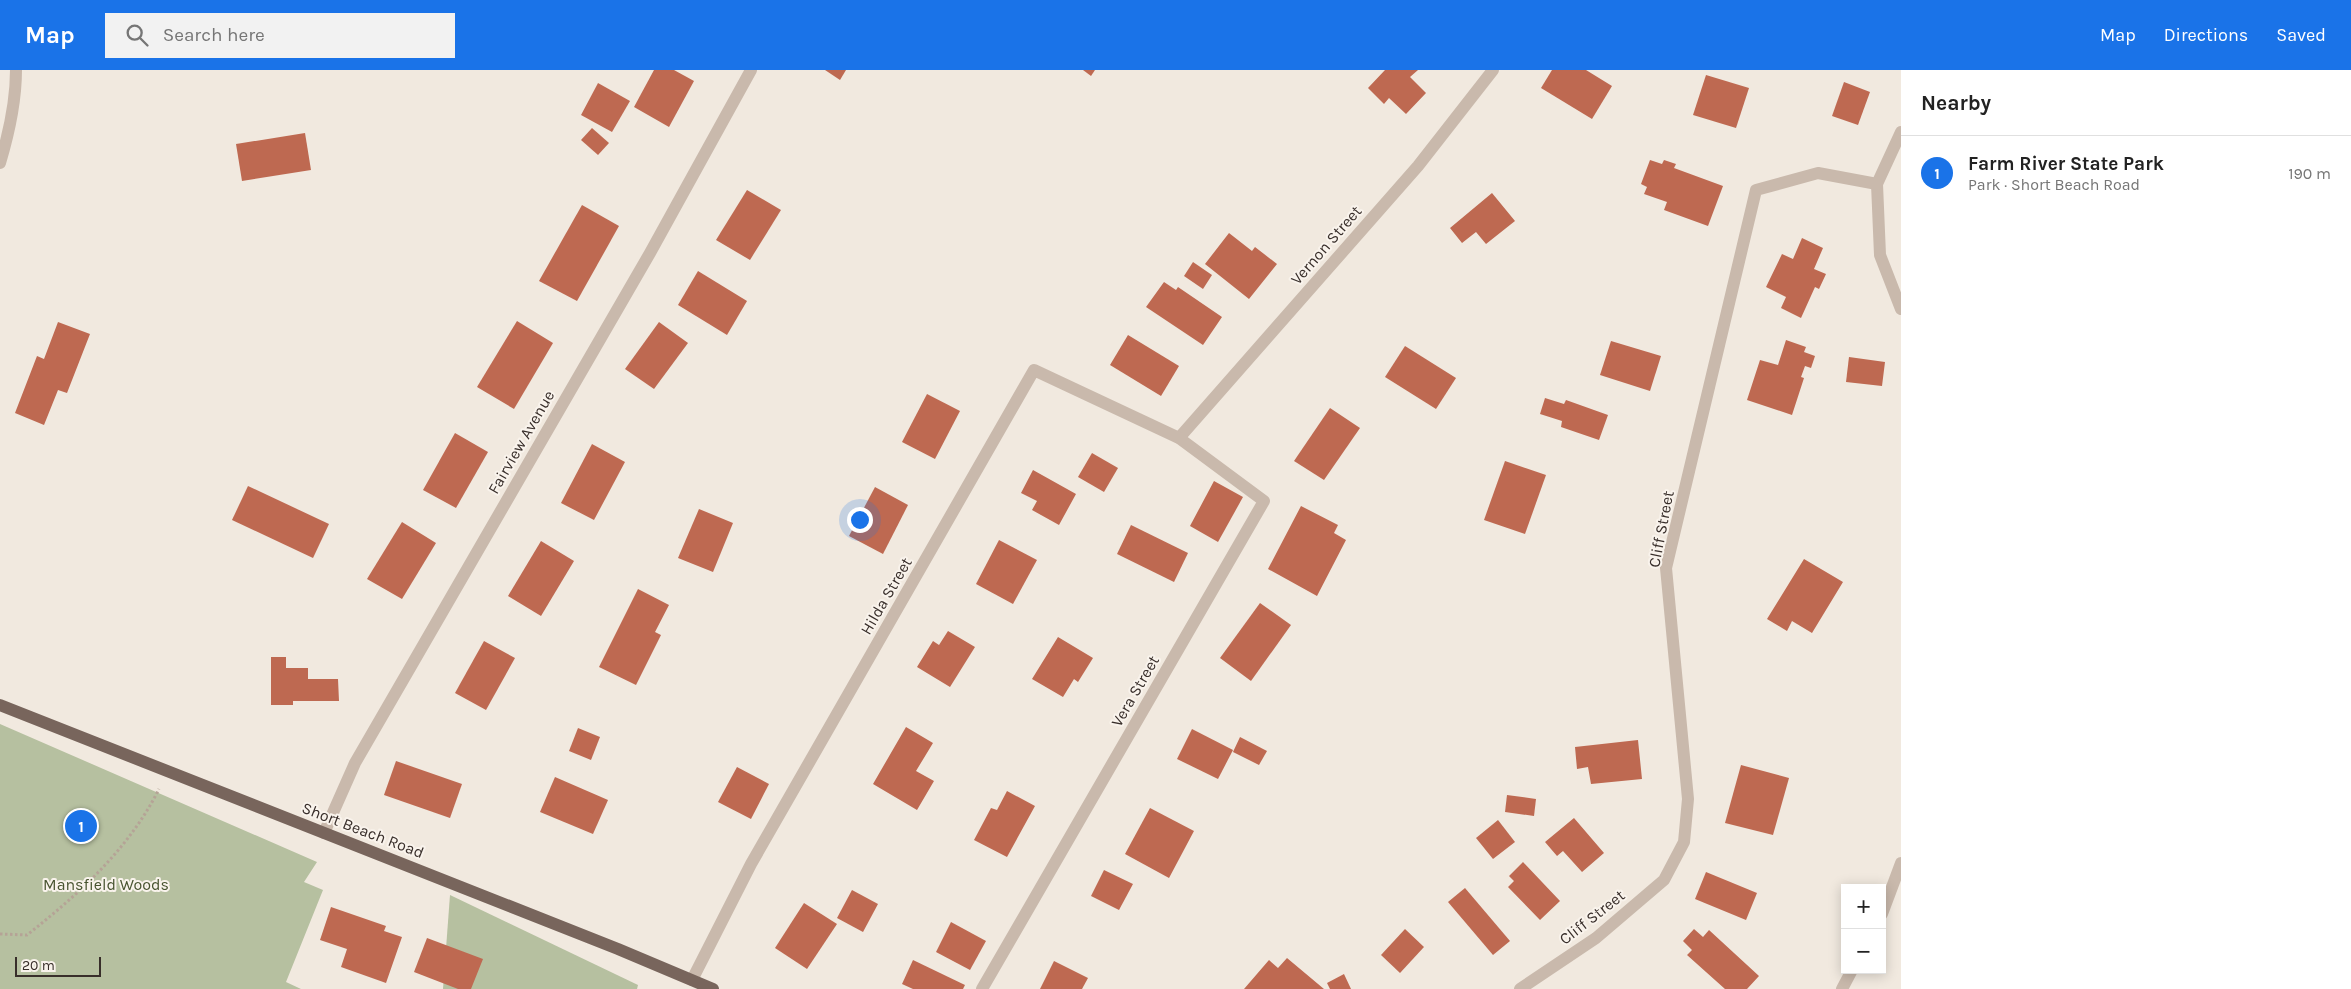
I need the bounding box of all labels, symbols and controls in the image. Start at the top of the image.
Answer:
search box [105,13,455,58]
text: Map [25,21,75,49]
icon: search [123,21,151,49]
text: Search here [163,24,265,46]
text: Map [2100,24,2136,46]
text: Directions [2164,24,2248,46]
text: Saved [2276,24,2326,46]
text: Nearby [1921,91,1991,115]
text: Farm River State Park [1968,153,2164,175]
text: 1 [1934,164,1940,183]
text: 190 m [2288,164,2331,183]
text: Park · Short Beach Road [1968,175,2140,194]
street label: Vernon Street [1287,202,1365,288]
street label: Fairview Avenue [484,387,558,497]
street label: Cliff Street [1644,489,1678,569]
your location [847,507,873,533]
street label: Hilda Street [856,554,916,638]
street label: Vera Street [1107,652,1163,730]
street label: Short Beach Road [299,798,427,862]
pin: 1 [65,807,97,845]
park label: Mansfield Woods [43,875,169,894]
map controls [1841,884,1886,974]
button: + [1841,884,1886,929]
street label: Cliff Street [1556,886,1628,948]
button: − [1841,929,1886,974]
scale bar [15,954,101,977]
text: 20 m [22,957,55,974]

